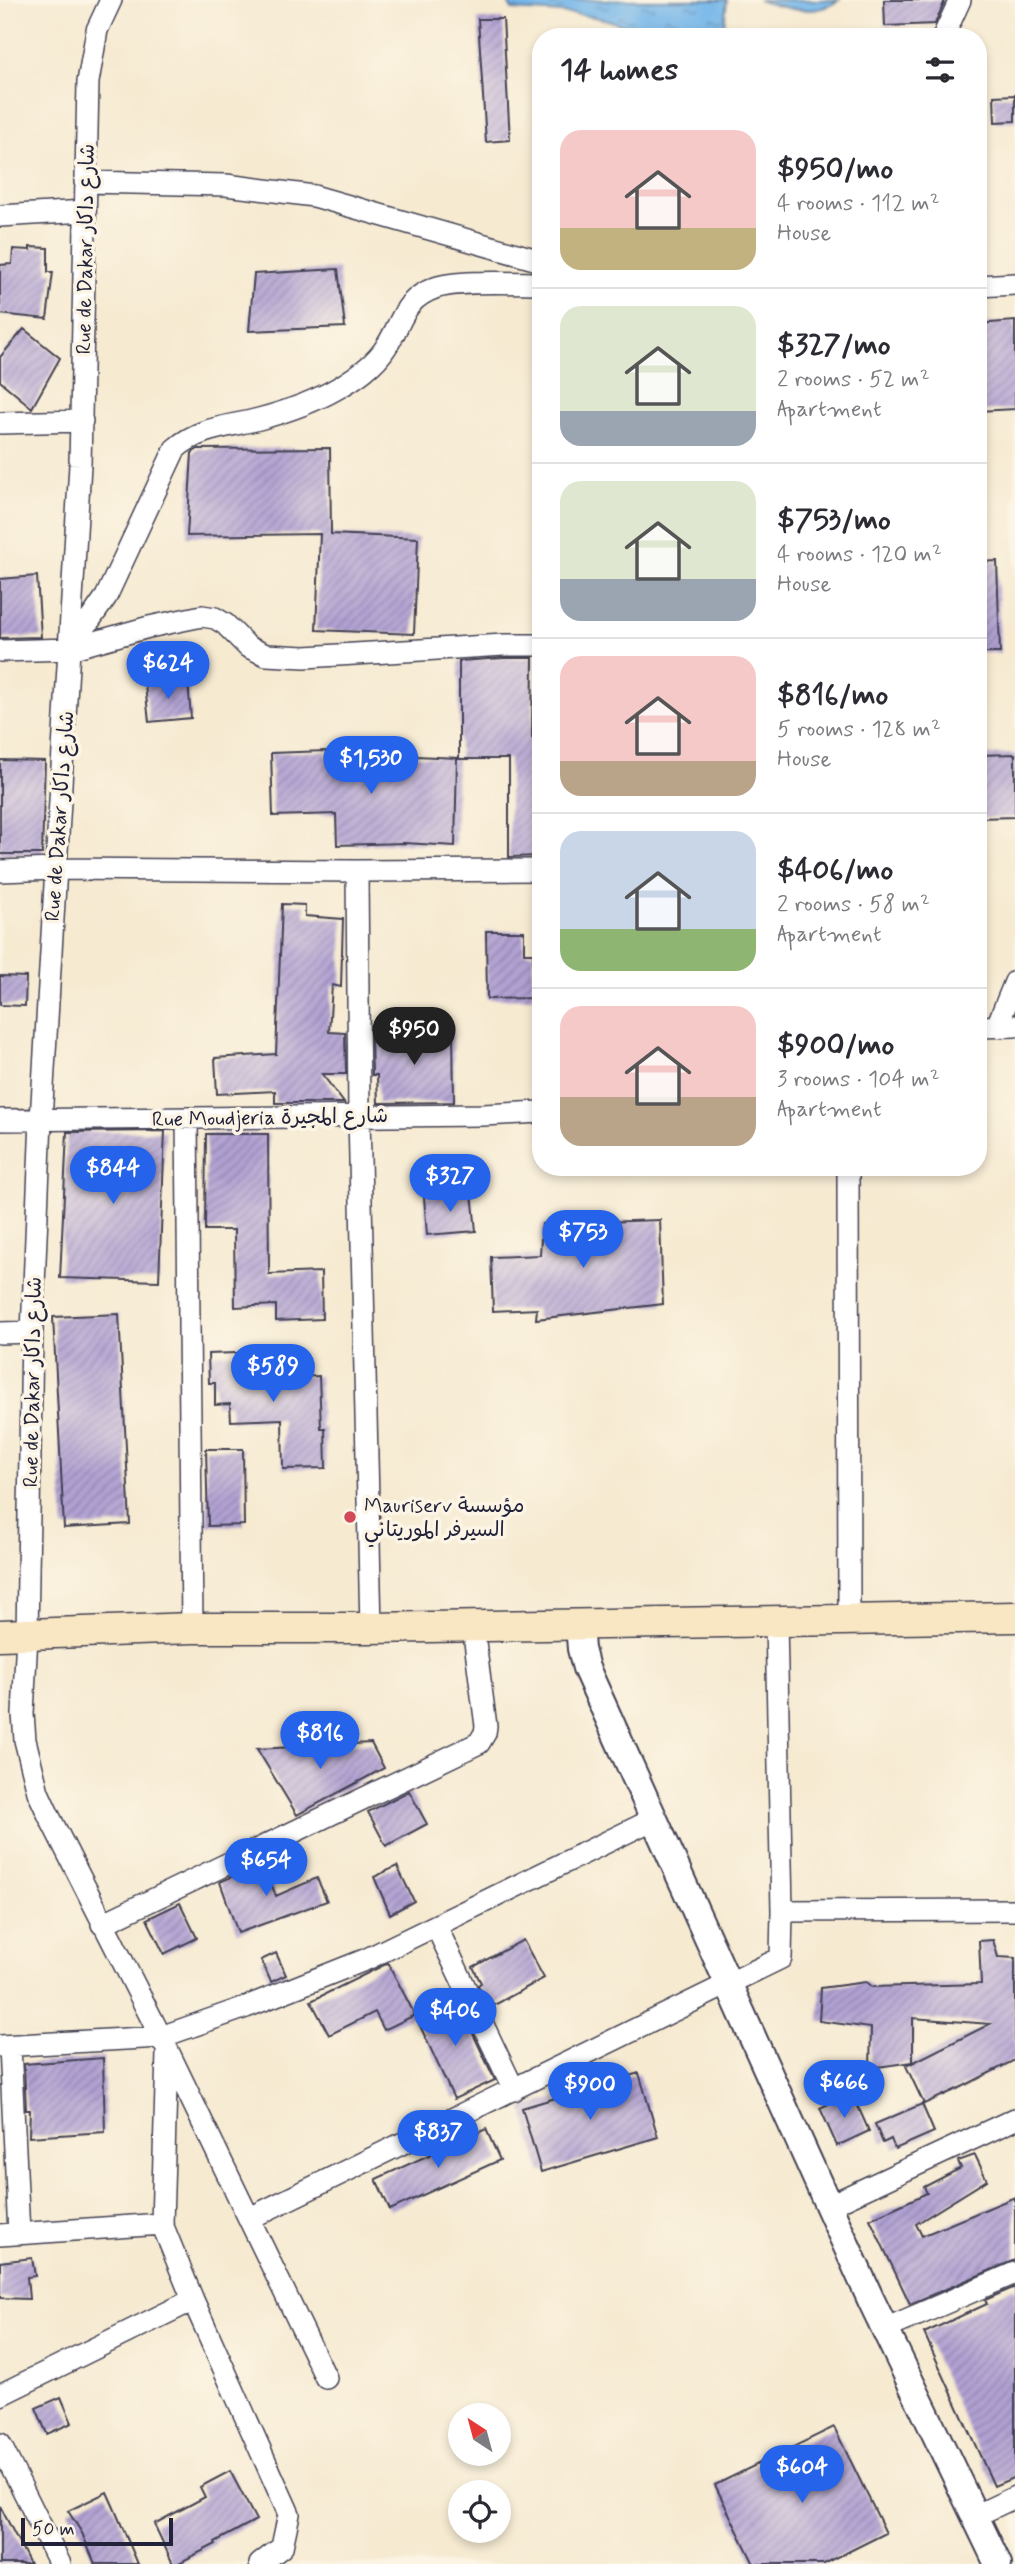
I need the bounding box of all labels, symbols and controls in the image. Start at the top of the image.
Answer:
text: 14 homes [560,51,678,90]
icon: filters [921,51,959,89]
street label: Rue de Dakar شارع داكار [70,143,102,355]
text: $950/mo [777,150,893,189]
icon: home [616,158,700,242]
text: 4 rooms · 112 m² [777,189,940,219]
text: House [777,219,831,249]
text: $327/mo [777,326,891,365]
icon: home [616,334,700,418]
text: 2 rooms · 52 m² [777,365,930,395]
text: Apartment [777,395,882,425]
text: $753/mo [777,501,891,540]
icon: home [616,509,700,593]
text: 4 rooms · 120 m² [777,540,942,570]
text: House [777,570,831,600]
pin: $624 [127,642,209,701]
text: $624 [142,649,194,679]
text: $816/mo [777,676,888,715]
icon: home [616,684,700,768]
street label: Rue de Dakar شارع داكار [39,710,81,922]
text: 5 rooms · 128 m² [777,715,941,745]
pin: $1,530 [314,736,428,796]
text: $1,530 [339,744,403,774]
text: House [777,745,831,775]
text: $406/mo [777,851,893,890]
icon: home [616,859,700,943]
text: 2 rooms · 58 m² [777,890,930,920]
text: Apartment [777,920,882,950]
pin: $950 [373,1007,455,1067]
text: $950 [389,1015,439,1045]
text: $900/mo [777,1026,894,1065]
icon: home [616,1034,700,1118]
text: 3 rooms · 104 m² [777,1065,940,1095]
text: Apartment [777,1095,882,1125]
street label: Rue Moudjeria شارع المجيرة [152,1102,388,1134]
pin: $844 [72,1146,154,1206]
text: $844 [86,1154,140,1184]
pin: $327 [409,1154,491,1214]
text: $327 [426,1162,474,1192]
pin: $753 [542,1210,624,1270]
text: $753 [558,1218,608,1248]
street label: Rue de Dakar شارع داكار [17,1276,49,1488]
pin: $589 [232,1344,314,1404]
text: $589 [247,1352,299,1382]
place label: Mauriserv مؤسسة السيرفر الموريتاني [364,1492,524,1548]
marker: Mauriserv مؤسسة السيرفر الموريتاني [342,1509,358,1525]
pin: $816 [279,1712,361,1771]
text: $816 [296,1719,344,1749]
pin: $654 [225,1839,307,1898]
text: $654 [240,1846,292,1876]
pin: $406 [414,1988,496,2048]
text: $406 [430,1996,480,2026]
pin: $666 [803,2060,885,2120]
pin: $900 [549,2062,631,2122]
text: $666 [820,2068,868,2098]
text: $900 [564,2070,616,2100]
pin: $837 [397,2110,479,2170]
text: $837 [413,2118,463,2148]
north arrow [448,2403,511,2466]
map controls [448,2403,511,2543]
pin: $604 [761,2446,843,2505]
text: $604 [776,2453,828,2483]
button: locate [448,2480,511,2543]
scale bar [21,2515,173,2547]
text: 50 m [32,2517,75,2542]

